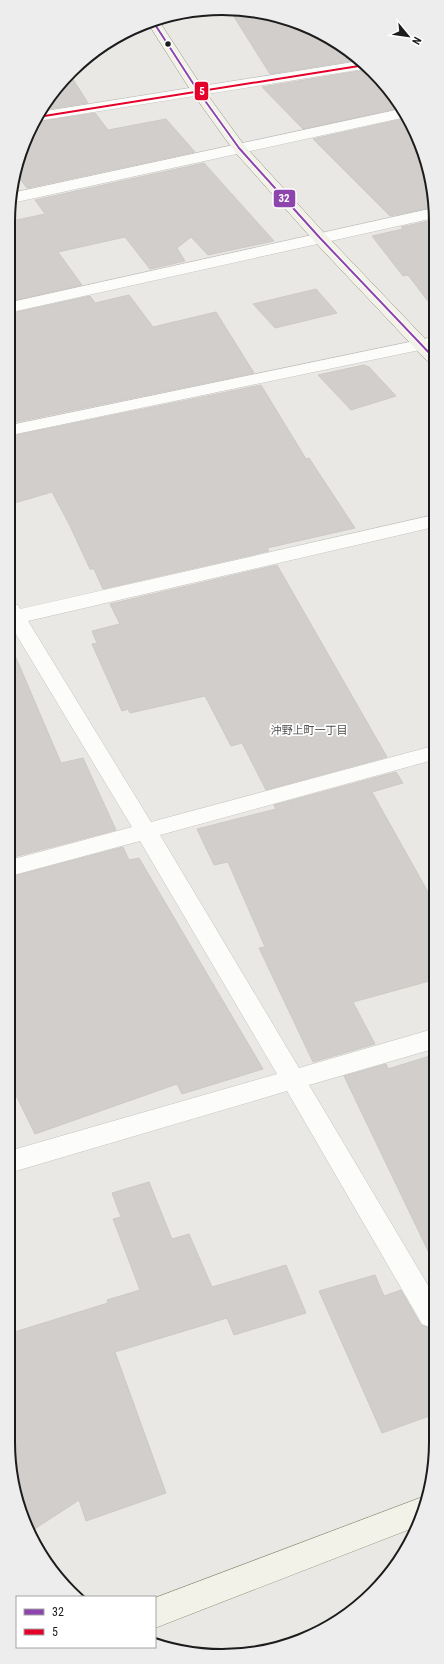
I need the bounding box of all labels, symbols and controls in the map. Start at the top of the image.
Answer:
north arrow [388,16,428,56]
text: N [409,35,424,47]
unlabelled marker [163,39,173,49]
line badge: 5 [194,81,209,101]
text: 5 [199,85,205,98]
line badge: 32 [273,189,296,208]
text: 32 [278,192,290,205]
district label: 沖野上町一丁目 [271,724,348,737]
legend [16,1596,156,1648]
text: 32 [52,1605,64,1619]
text: 5 [52,1625,58,1639]

